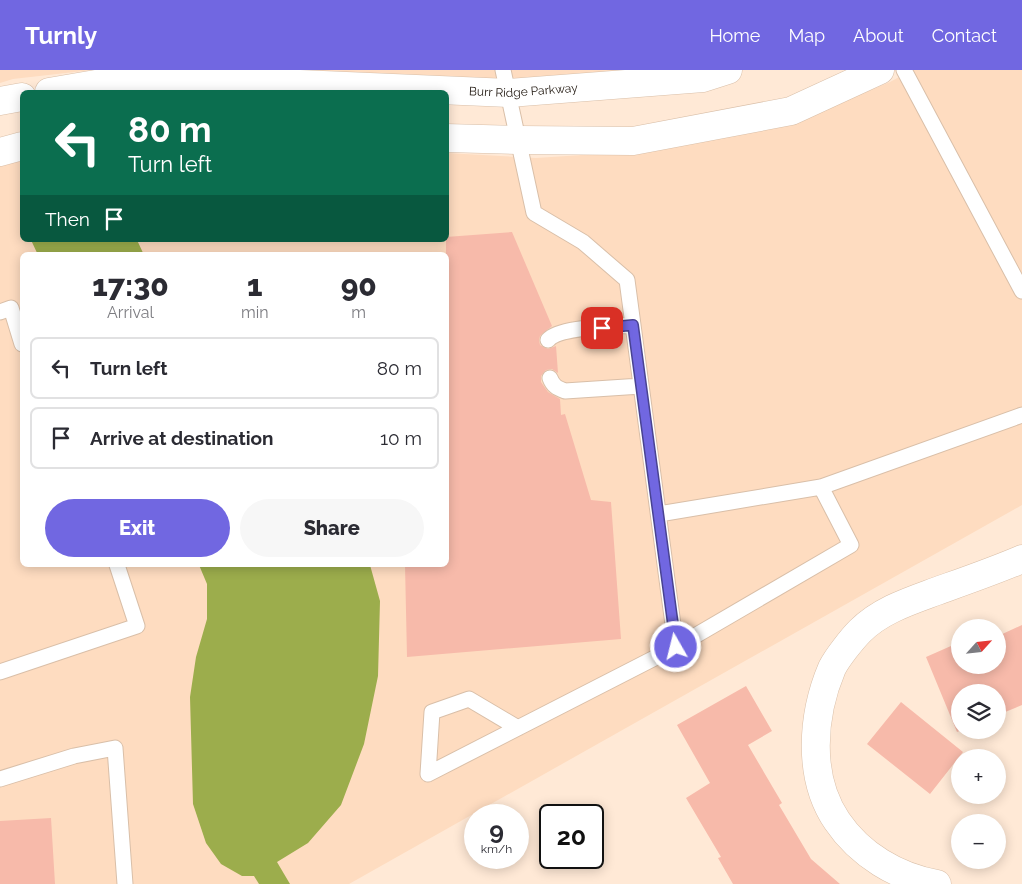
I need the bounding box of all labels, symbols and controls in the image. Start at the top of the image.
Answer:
text: Turnly [25,21,97,50]
text: Home [709,25,760,46]
text: Map [788,25,825,46]
text: About [853,25,904,46]
text: Contact [932,25,997,46]
street label: Burr Ridge Parkway [469,81,579,100]
text: 80 m [128,109,212,150]
icon: left [45,110,110,175]
text: Turn left [128,151,212,177]
icon: arrive [100,205,128,233]
text: Then [45,208,90,230]
text: 17:30 [92,268,169,303]
text: 1 [247,268,262,303]
text: 90 [341,268,377,303]
text: Arrival [107,303,154,322]
text: min [241,303,268,322]
text: m [351,303,366,322]
pin [581,307,623,349]
icon: arrive [588,314,616,342]
icon: left [47,354,75,382]
text: Turn left [90,357,167,379]
text: 80 m [377,357,422,379]
icon: arrive [47,424,75,452]
text: Arrive at destination [90,427,274,449]
text: 10 m [380,427,422,449]
button: Exit [45,499,230,557]
button: Share [240,499,424,557]
north arrow [951,619,1006,674]
map controls [951,619,1006,869]
position arrow [649,620,701,672]
button: layers [951,684,1006,739]
button: + [951,749,1006,804]
speed limit sign: 20 [539,804,604,869]
button: − [951,814,1006,869]
text: 9 [489,815,504,845]
text: km/h [481,842,512,856]

